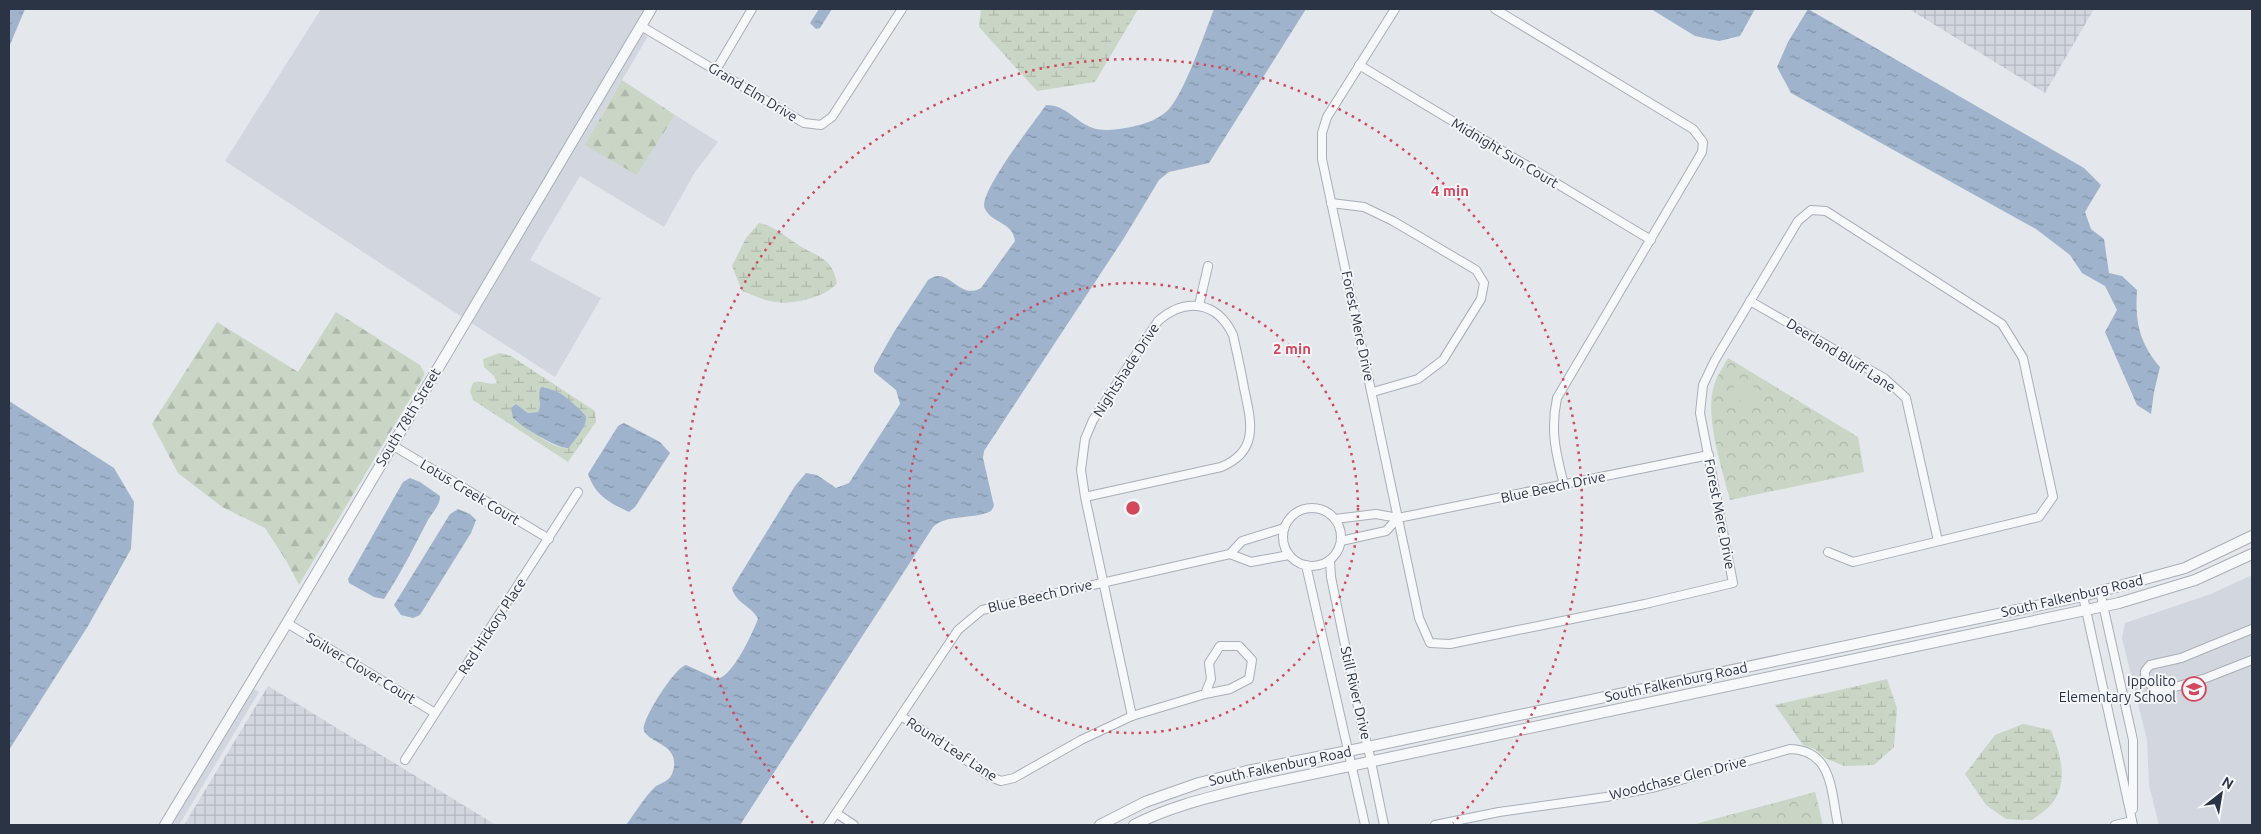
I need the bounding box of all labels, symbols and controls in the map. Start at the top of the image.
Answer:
street label: Grand Elm Drive [706,59,800,125]
street label: Midnight Sun Court [1449,115,1562,192]
text: 4 min [1431,182,1469,199]
street label: Forest Mere Drive [1338,269,1378,383]
street label: Deerland Bluff Lane [1784,315,1898,395]
street label: Nightshade Drive [1090,320,1162,420]
text: 2 min [1273,340,1311,357]
street label: South 78th Street [372,365,444,469]
street label: Lotus Creek Court [417,456,523,528]
street label: Forest Mere Drive [1701,457,1739,571]
street label: Blue Beech Drive [1499,468,1607,506]
centre of rings [1124,499,1142,517]
street label: South Falkenburg Road [1999,572,2145,620]
street label: Red Hickory Place [455,575,529,677]
street label: Blue Beech Drive [986,576,1094,616]
street label: Soilver Clover Court [303,629,419,707]
street label: Still River Drive [1338,645,1374,741]
street label: South Falkenburg Road [1603,659,1749,705]
place label: Ippolito Elementary School [2059,673,2176,705]
school or university icon: Ippolito Elementary School [2181,676,2207,702]
street label: Round Leaf Lane [904,714,1000,784]
street label: South Falkenburg Road [1207,743,1353,789]
street label: Woodchase Glen Drive [1608,753,1748,803]
north arrow [2196,769,2246,819]
text: N [2219,773,2236,792]

